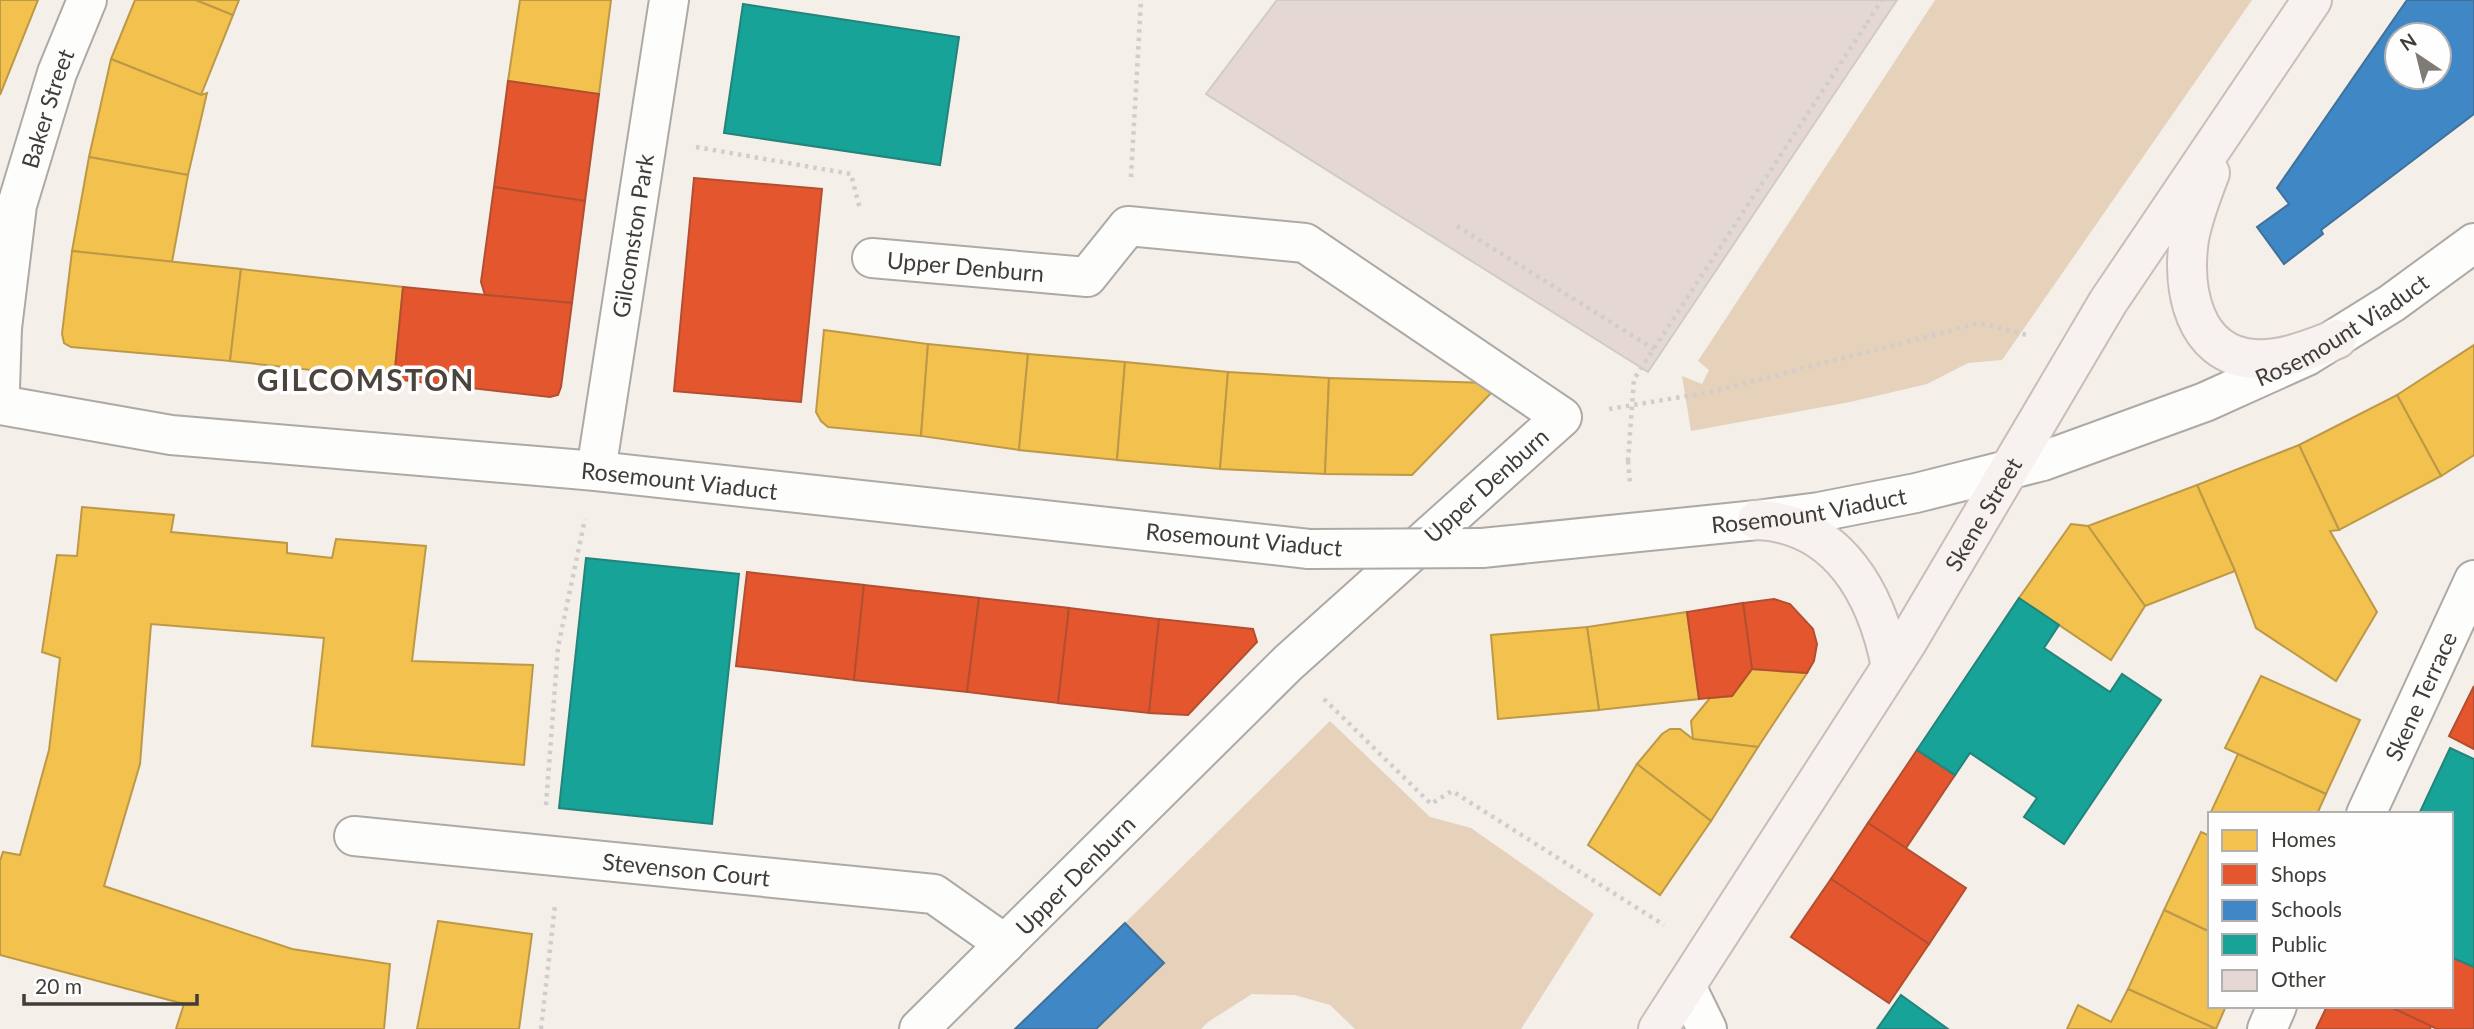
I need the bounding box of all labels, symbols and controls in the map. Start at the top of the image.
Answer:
north arrow [2383,21,2453,91]
text: N [2395,28,2421,55]
street label: Baker Street [15,44,80,172]
street label: Gilcomston Park [606,152,659,320]
street label: Upper Denburn [886,245,1045,287]
street label: Rosemount Viaduct [2251,267,2434,392]
district label: GILCOMSTON [257,361,475,397]
street label: Upper Denburn [1418,422,1554,548]
street label: Skene Street [1938,452,2028,576]
street label: Rosemount Viaduct [580,456,780,505]
street label: Rosemount Viaduct [1710,481,1909,539]
street label: Rosemount Viaduct [1145,516,1344,562]
street label: Skene Terrace [2379,627,2462,765]
street label: Upper Denburn [1009,809,1141,941]
legend [2208,812,2453,1008]
text: Homes [2271,826,2336,851]
street label: Stevenson Court [601,847,772,892]
text: Shops [2271,861,2327,886]
text: Schools [2271,896,2342,921]
text: Public [2271,931,2327,956]
scale bar [24,962,198,1006]
text: Other [2271,966,2326,991]
text: 20 m [35,973,82,998]

